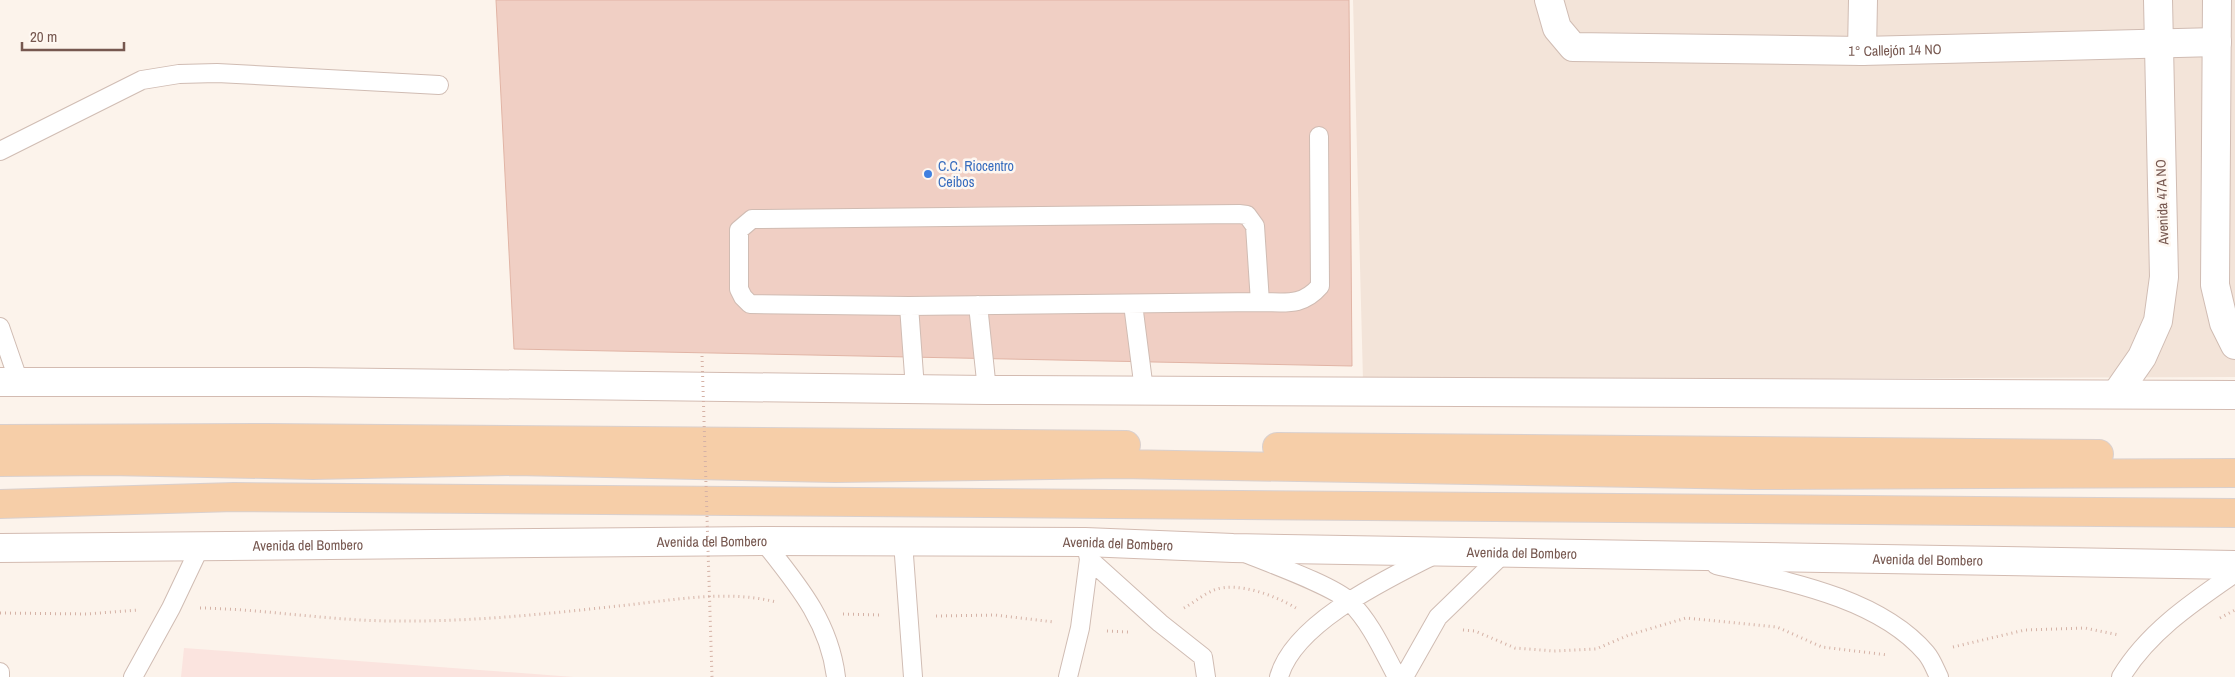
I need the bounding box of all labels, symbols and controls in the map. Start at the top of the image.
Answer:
scale bar [22,20,125,52]
text: 20 m [30,26,57,47]
street label: 1° Callejón 14 NO [1848,40,1942,60]
place label: C.C. Riocentro Ceibos [938,157,1014,191]
street label: Avenida 47A NO [2152,159,2173,246]
marker: C.C. Riocentro Ceibos [922,168,934,180]
street label: Avenida del Bombero [656,532,767,551]
street label: Avenida del Bombero [1062,533,1173,555]
street label: Avenida del Bombero [252,536,363,555]
street label: Avenida del Bombero [1465,543,1577,563]
street label: Avenida del Bombero [1871,550,1983,570]

